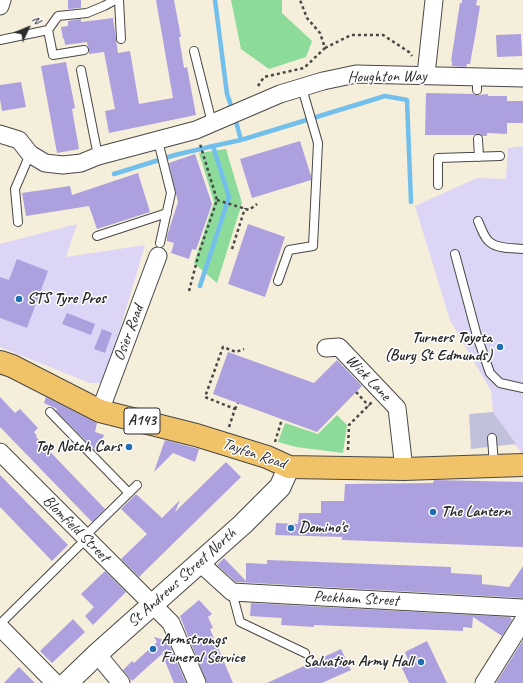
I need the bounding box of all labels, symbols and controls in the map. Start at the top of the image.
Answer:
north arrow [8,8,48,48]
text: N [29,12,44,27]
street label: Houghton Way [347,67,427,87]
place label: STS Tyre Pros [27,289,106,309]
marker: STS Tyre Pros [14,294,24,304]
street label: Osier Road [110,302,148,364]
place label: Turners Toyota (Bury St Edmunds) [385,328,492,366]
marker: Turners Toyota (Bury St Edmunds) [495,342,505,352]
street label: Wick Lane [341,351,395,405]
road number: A143 [124,408,160,434]
street label: Tayfen Road [220,434,288,474]
place label: Top Notch Cars [35,437,121,457]
marker: Top Notch Cars [124,442,134,452]
street label: Blomfield Street [38,491,114,567]
place label: The Lantern [441,502,510,522]
marker: The Lantern [428,507,438,517]
place label: Domino's [299,518,347,538]
marker: Domino's [286,523,296,533]
street label: St Andrews Street North [124,524,240,632]
street label: Peckham Street [313,587,399,611]
place label: Armstrongs Funeral Service [161,630,245,668]
marker: Armstrongs Funeral Service [148,644,158,654]
place label: Salvation Army Hall [303,652,413,672]
marker: Salvation Army Hall [416,657,426,667]

